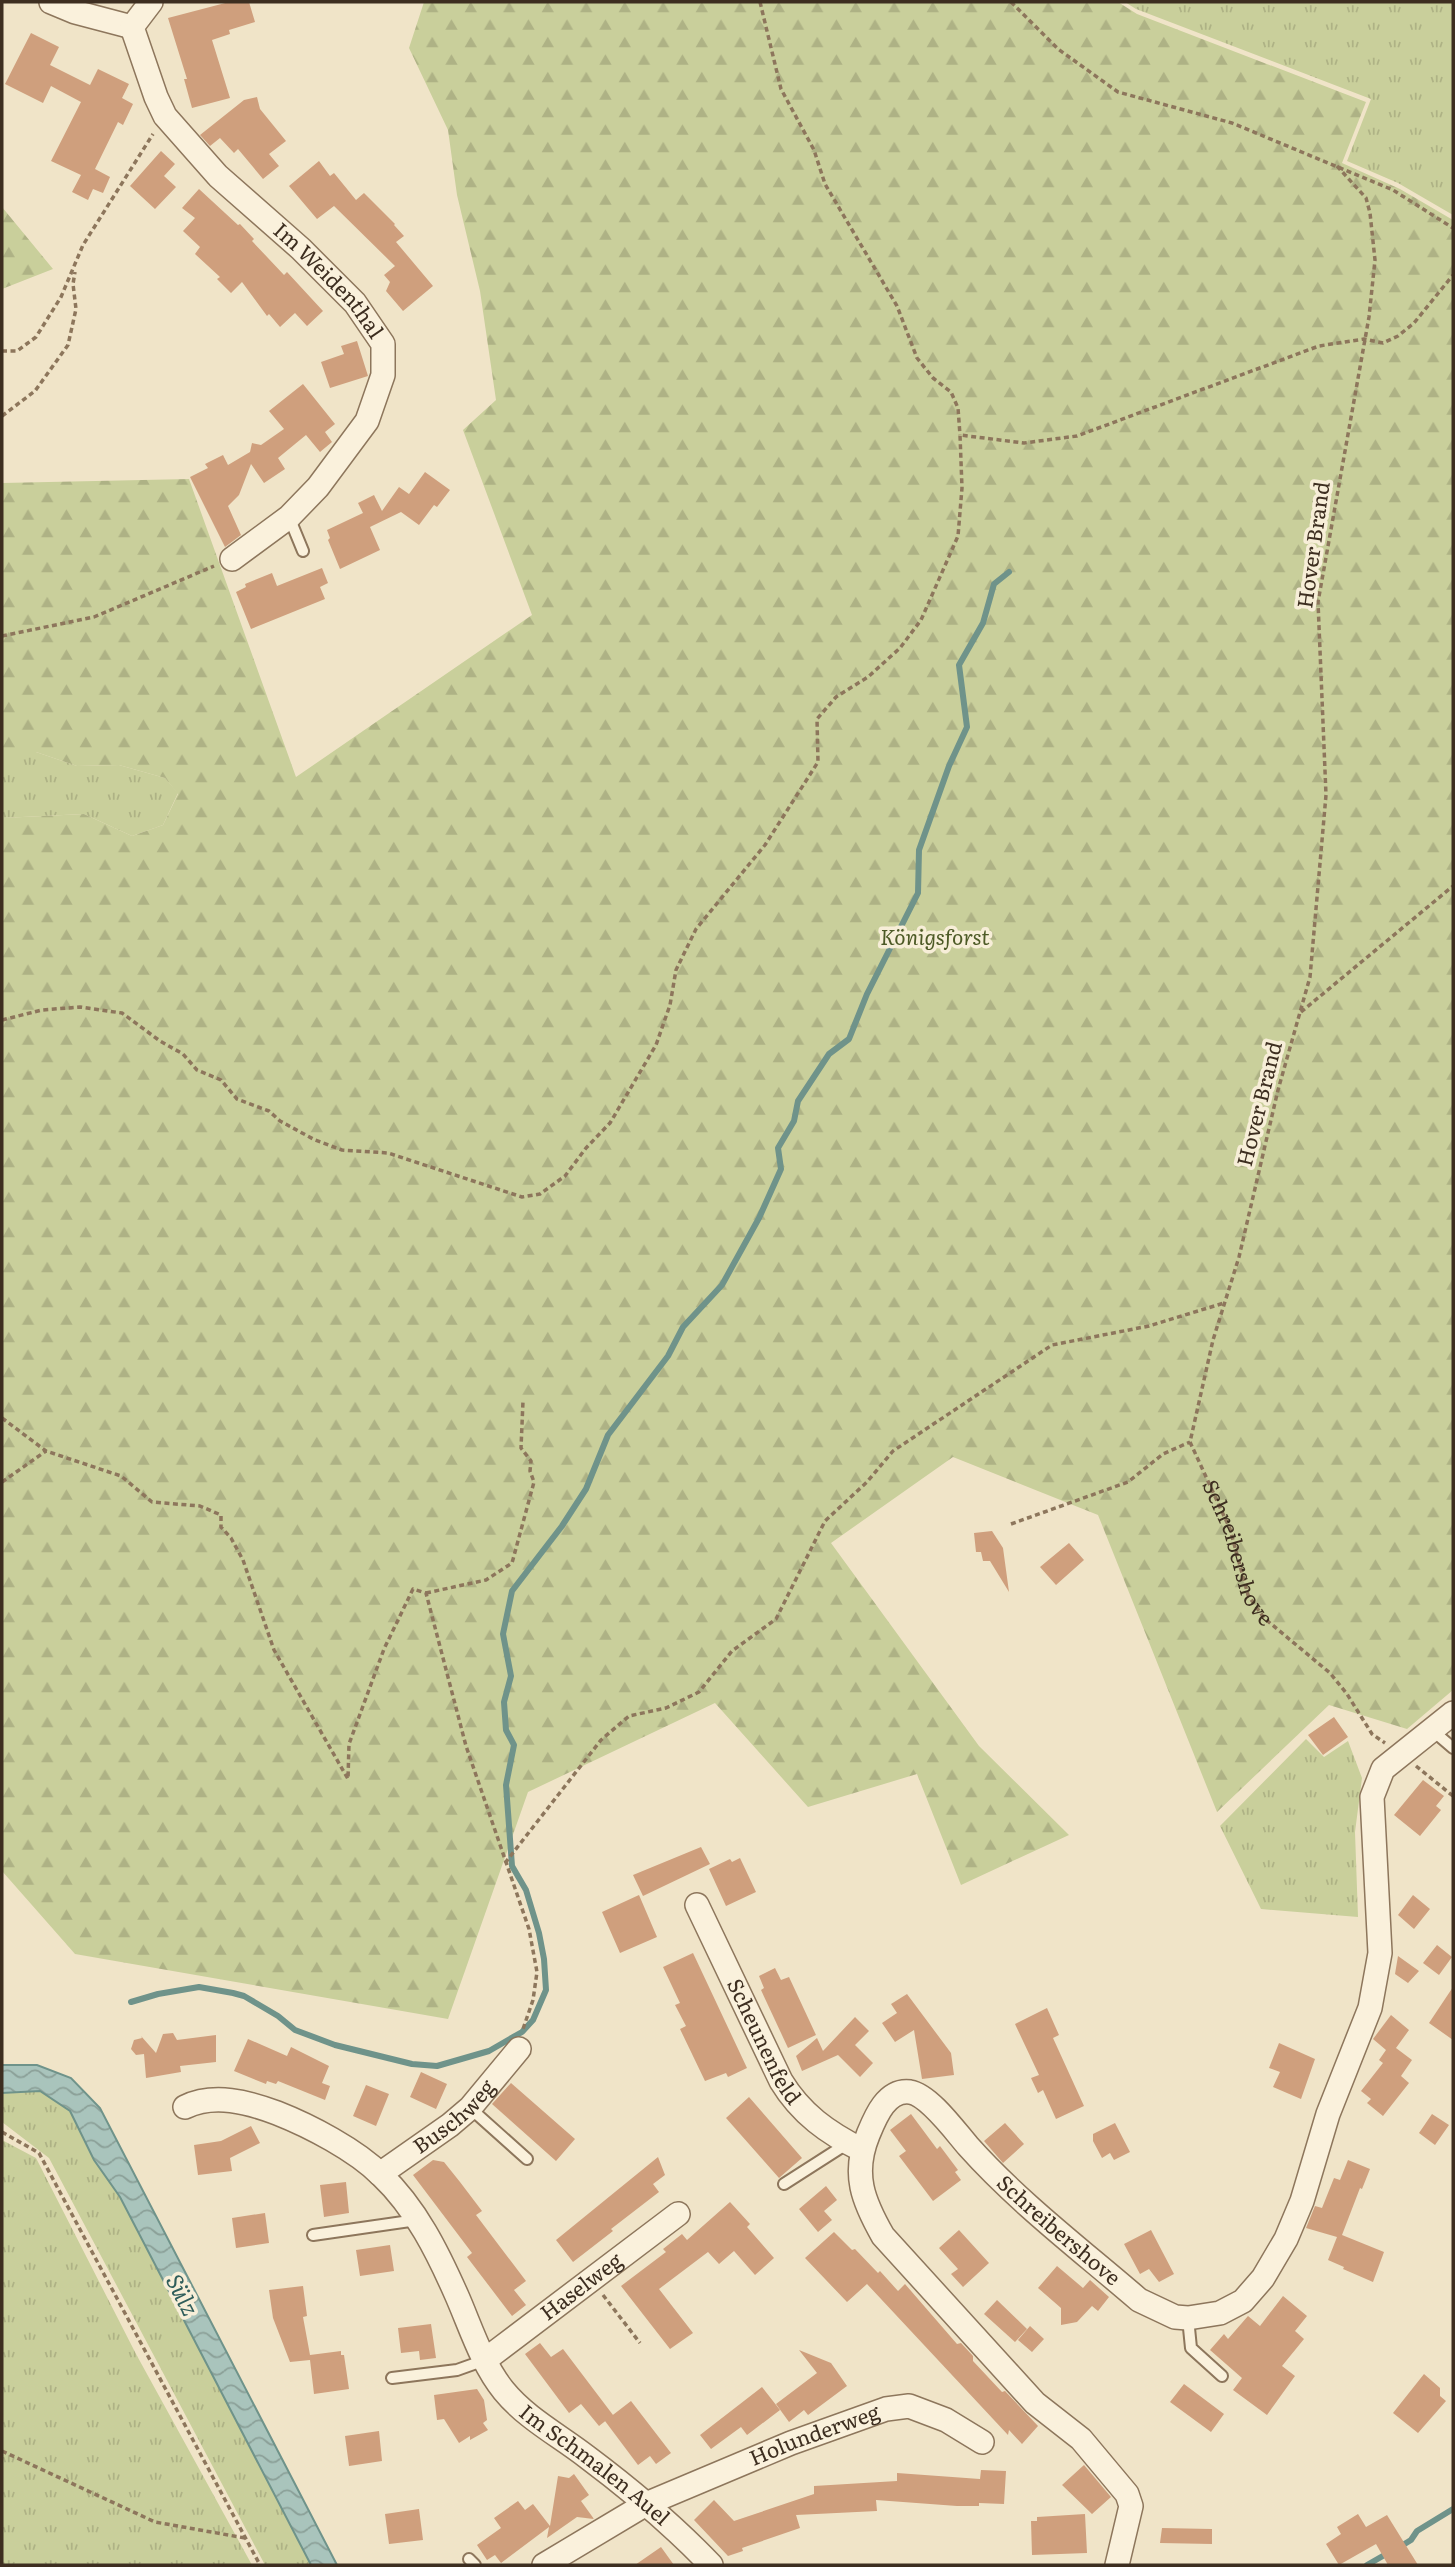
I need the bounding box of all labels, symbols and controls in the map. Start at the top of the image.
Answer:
street label: Im Weidenthal [268,214,393,344]
street label: Hover Brand [1287,479,1336,610]
park label: Königsforst [880,920,990,951]
street label: Hover Brand [1227,1038,1288,1169]
street label: Schreibershove [1196,1474,1280,1632]
street label: Scheunenfeld [721,1972,810,2110]
street label: Buschweg [405,2071,501,2160]
street label: Schreibershove [991,2166,1129,2291]
street label: Haselweg [532,2244,628,2326]
water label: Sülz [159,2268,209,2321]
street label: Holunderweg [744,2395,883,2472]
street label: Im Schmalen Auel [514,2396,678,2531]

